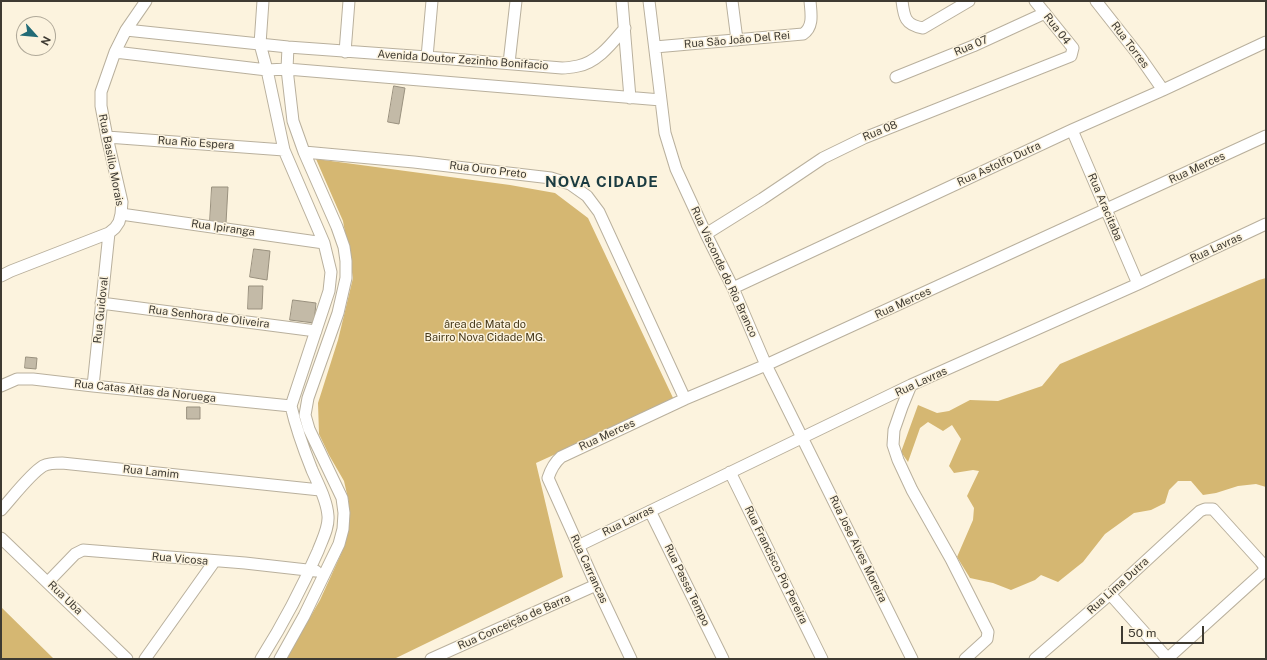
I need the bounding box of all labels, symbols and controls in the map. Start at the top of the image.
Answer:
street label: Rua 04 [1041,11,1073,47]
north arrow [16,16,56,56]
street label: Rua Torres [1108,19,1152,71]
street label: Rua São João Del Rei [683,29,791,51]
street label: Rua 07 [952,33,990,59]
text: N [39,34,53,48]
street label: Avenida Doutor Zezinho Bonifacio [377,47,549,73]
street label: Rua Basilio Morais [96,113,126,207]
street label: Rua 08 [861,118,899,144]
street label: Rua Rio Espera [157,134,235,152]
street label: Rua Astolfo Dutra [955,139,1043,189]
street label: Rua Merces [1167,149,1227,187]
street label: Rua Ouro Preto [449,159,527,181]
street label: Rua Aracitaba [1085,171,1125,243]
district label: NOVA CIDADE [545,173,659,191]
street label: Rua Visconde do Rio Branco [688,205,760,339]
street label: Rua Ipiranga [190,217,256,239]
street label: Rua Lavras [1188,230,1244,266]
street label: Rua Guidoval [91,276,111,344]
street label: Rua Merces [873,284,933,322]
street label: Rua Senhora de Oliveira [148,303,270,331]
park label: ârea de Mata do Bairro Nova Cidade MG. [425,318,545,344]
street label: Rua Lavras [893,364,949,400]
street label: Rua Catas Atlas da Noruega [73,377,217,405]
street label: Rua Merces [577,416,637,454]
street label: Rua Lamim [122,462,180,482]
street label: Rua Jose Alves Moreira [826,493,890,605]
street label: Rua Lavras [600,503,656,539]
street label: Rua Francisco Pio Pereira [742,504,810,626]
street label: Rua Carrancas [567,532,611,606]
street label: Rua Passa Tempo [661,542,713,628]
street label: Rua Vicosa [151,550,209,568]
street label: Rua Lima Dutra [1084,555,1152,617]
street label: Rua Uba [45,578,85,618]
street label: Rua Conceição de Barra [456,591,572,653]
scale bar [1123,618,1206,644]
text: 50 m [1128,626,1156,640]

